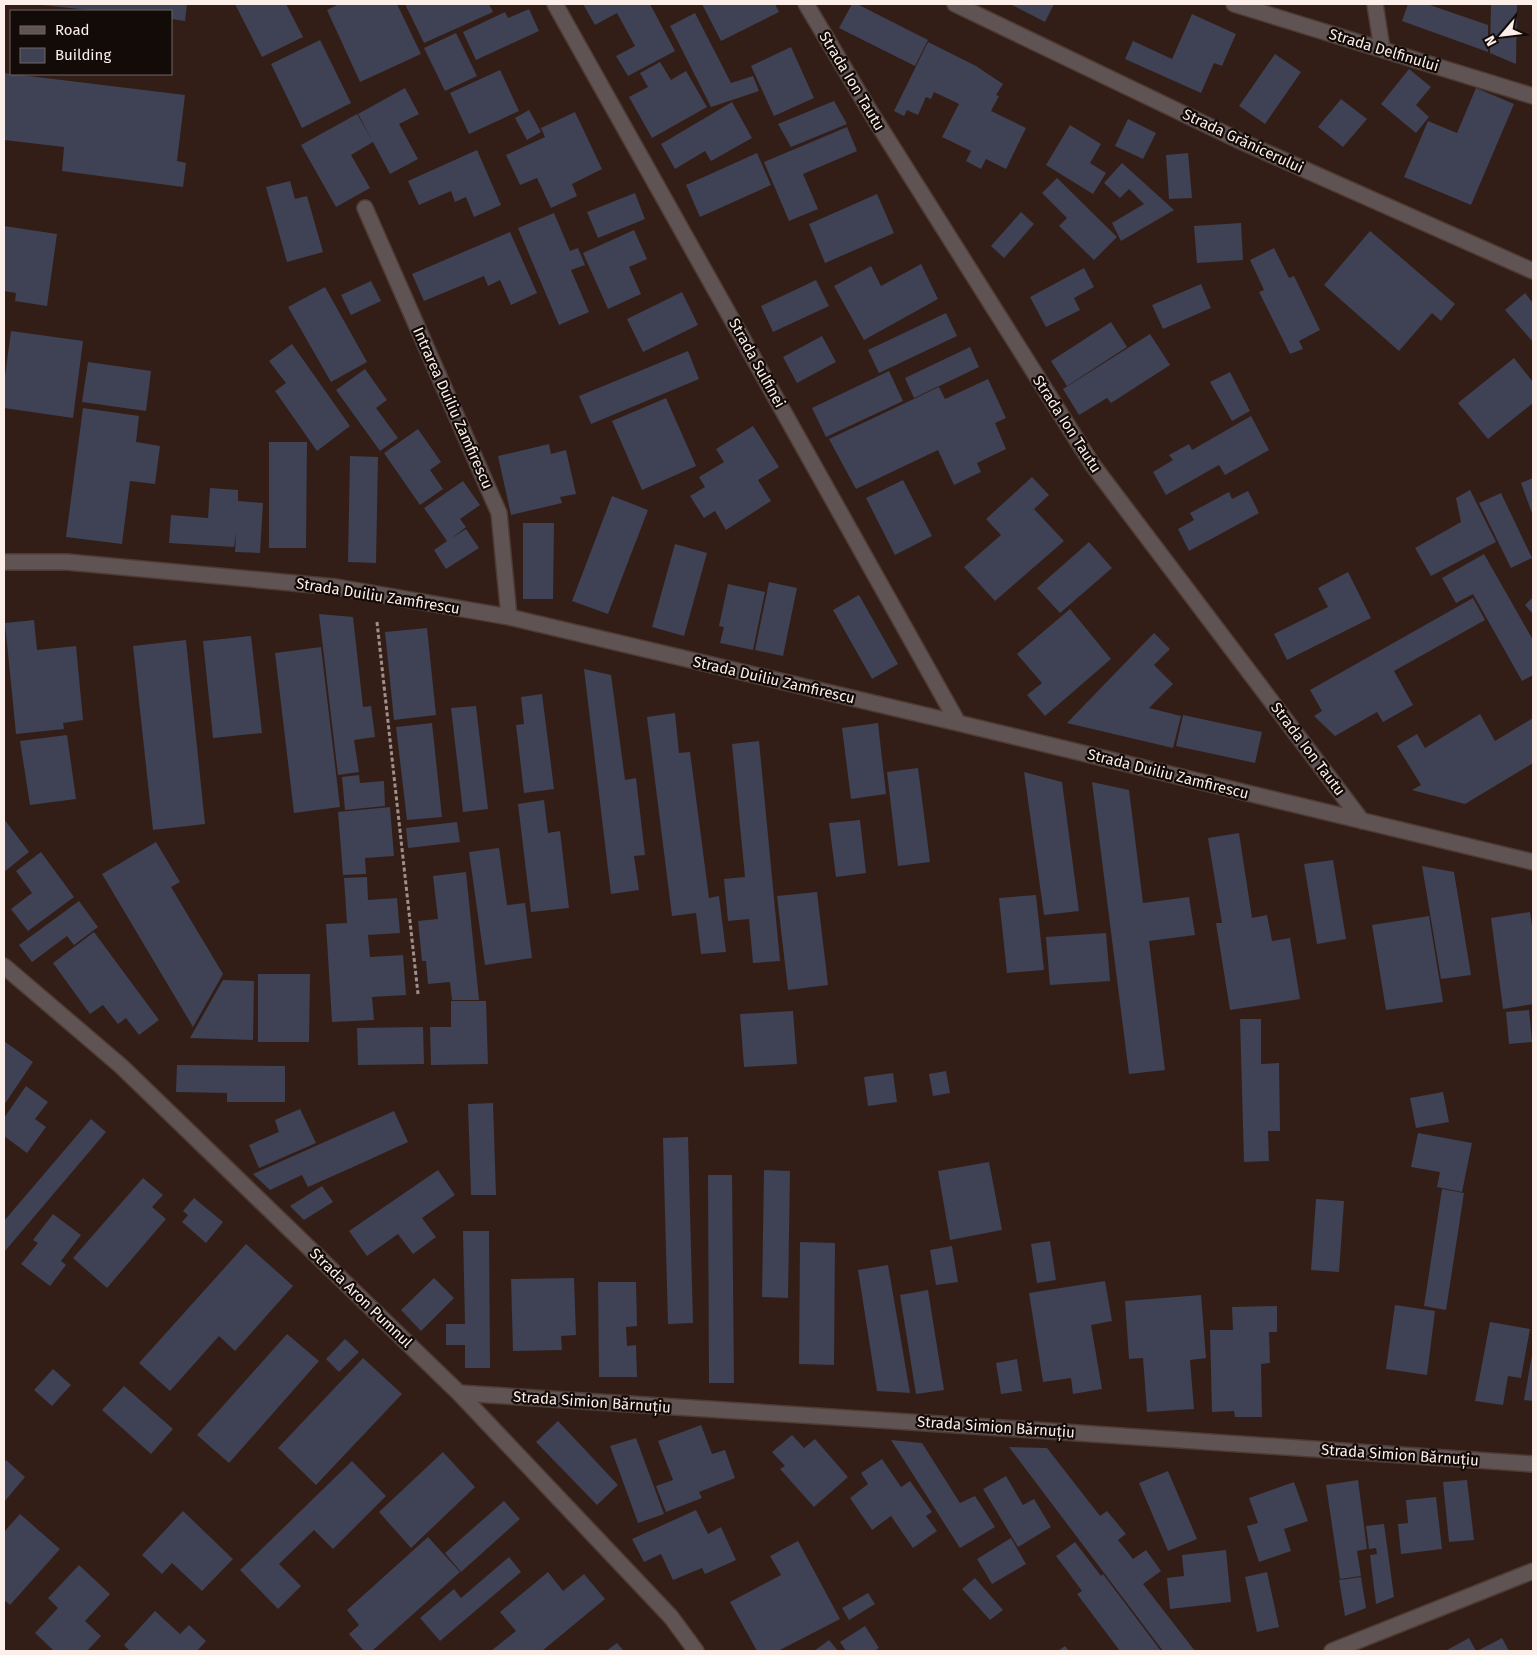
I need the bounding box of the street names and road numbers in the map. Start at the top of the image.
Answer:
street label: Strada Delfinului [1327,25,1441,75]
street label: Strada Ion Tautu [815,28,889,134]
street label: Strada Grănicerului [1180,105,1306,177]
street label: Strada Sulfinei [725,315,789,411]
street label: Intrarea Duiliu Zamfirescu [409,324,497,492]
street label: Strada Ion Tautu [1029,372,1105,476]
street label: Strada Duiliu Zamfirescu [295,574,461,618]
street label: Strada Duiliu Zamfirescu [691,653,857,707]
street label: Strada Ion Tautu [1267,699,1349,799]
street label: Strada Duiliu Zamfirescu [1085,745,1251,803]
street label: Strada Aron Pumnul [306,1244,416,1352]
street label: Strada Simion Bărnuțiu [512,1388,671,1417]
street label: Strada Simion Bărnuțiu [916,1413,1075,1442]
street label: Strada Simion Bărnuțiu [1320,1441,1479,1470]

